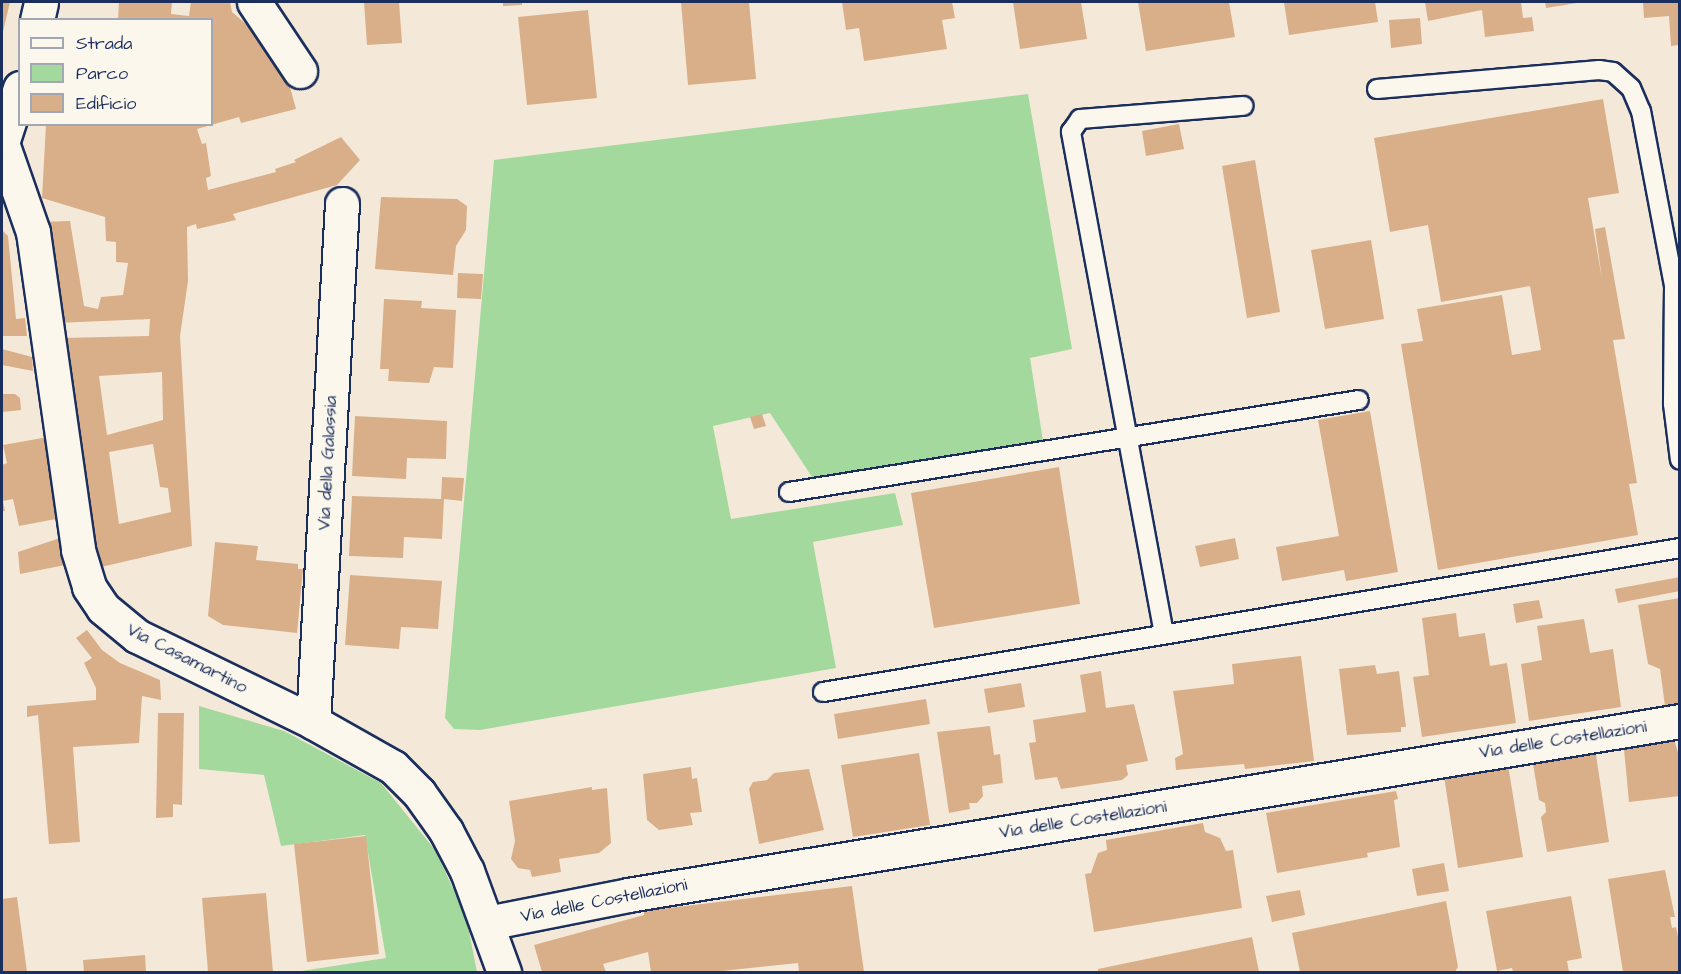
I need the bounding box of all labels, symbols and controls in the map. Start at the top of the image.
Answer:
legend [18,18,213,126]
text: Strada [76,31,132,56]
text: Parco [76,61,128,86]
text: Edificio [76,91,136,116]
street label: Via della Galassia [314,395,342,531]
street label: Via Casamartino [123,619,251,699]
street label: Via delle Costellazioni [1478,716,1648,764]
street label: Via delle Costellazioni [998,796,1168,844]
street label: Via delle Costellazioni [519,874,689,928]

